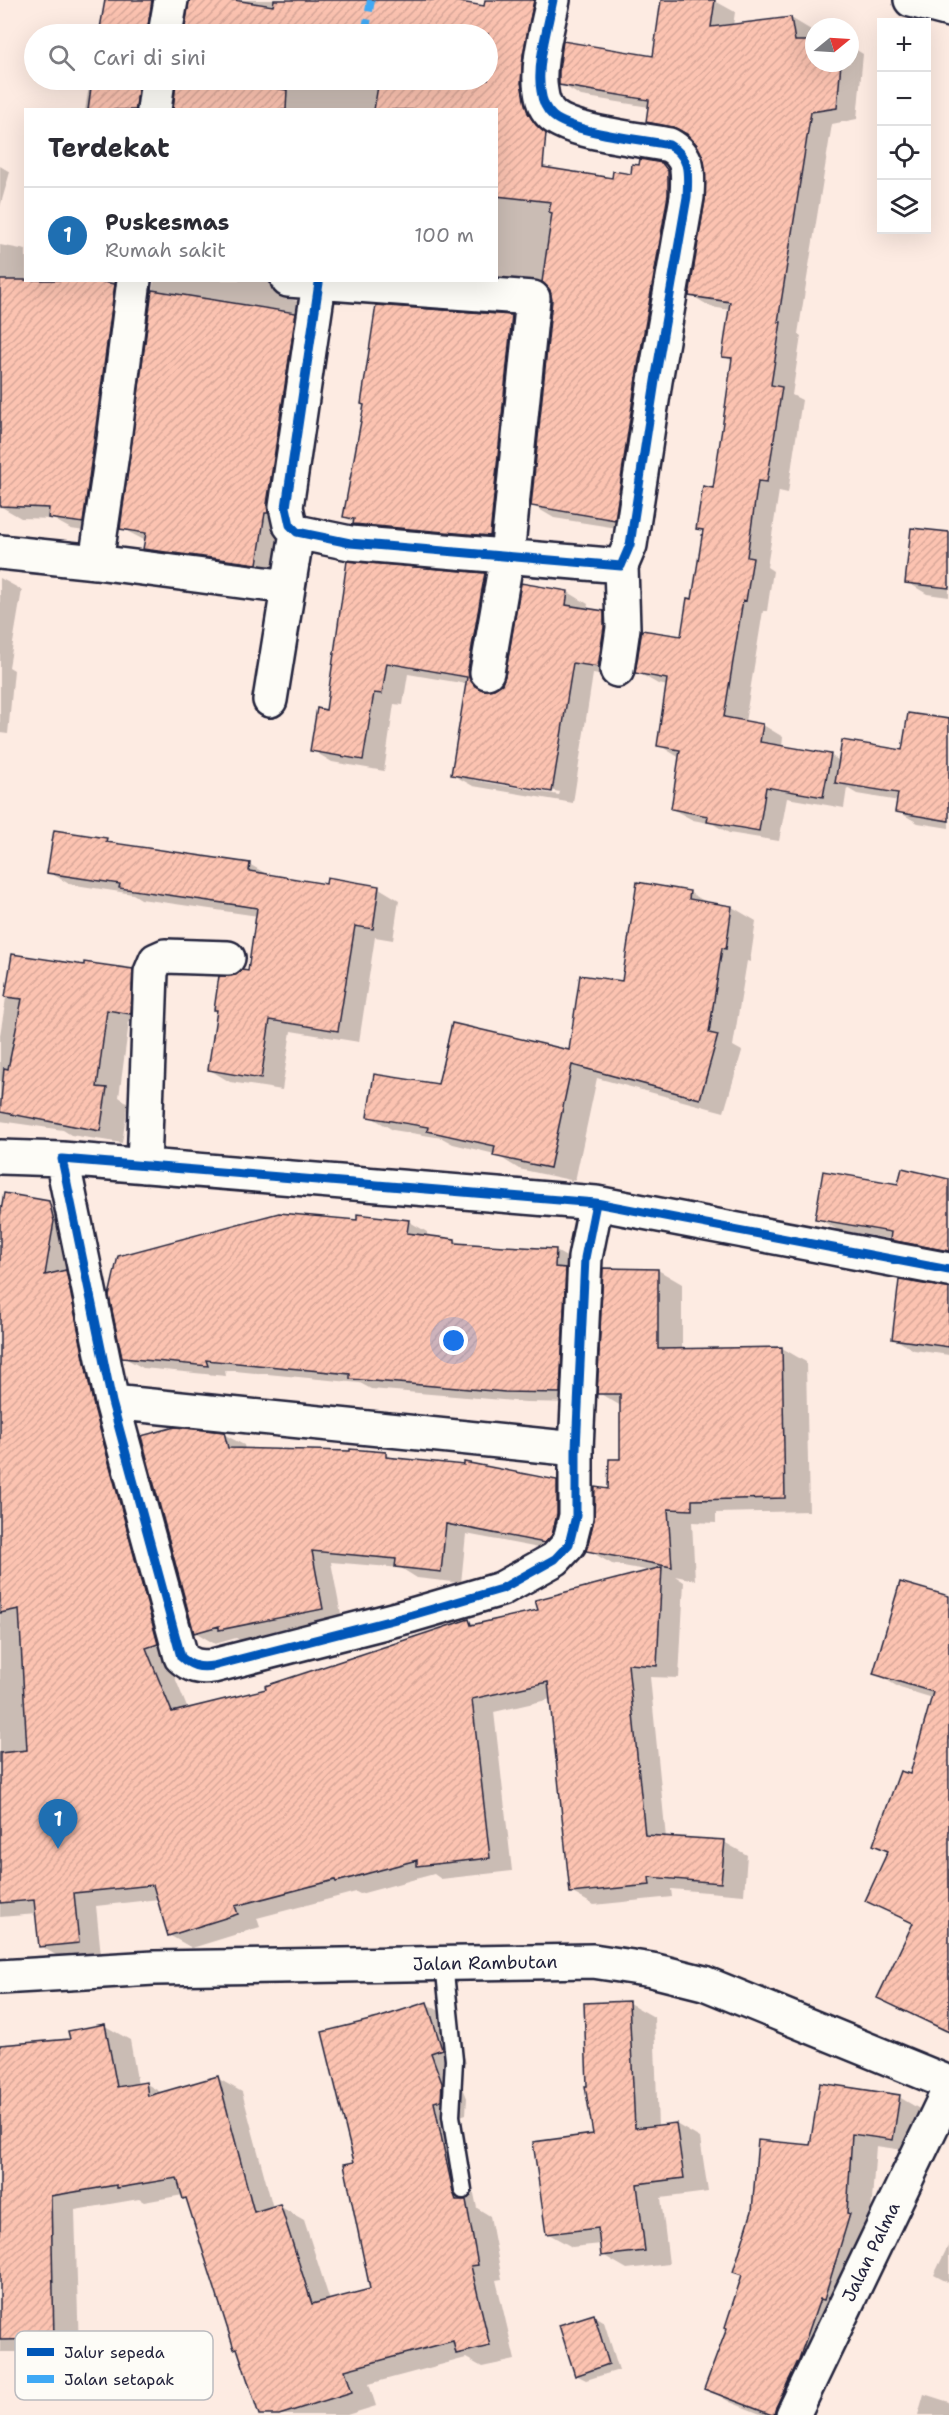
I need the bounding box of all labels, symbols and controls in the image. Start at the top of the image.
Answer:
north arrow [805,18,859,72]
map controls [877,18,931,234]
button: + [877,18,931,72]
search box [24,24,498,90]
icon: search [45,41,78,74]
text: Cari di sini [93,43,206,72]
button: − [877,72,931,126]
button: locate [877,126,931,180]
text: Terdekat [48,130,170,165]
button: layers [877,180,931,234]
text: Puskesmas [105,208,229,237]
text: 1 [63,222,72,248]
text: 100 m [414,222,474,248]
text: Rumah sakit [105,237,226,263]
your location [439,1326,468,1355]
pin: 1 [38,1800,78,1849]
street label: Jalan Rambutan [412,1950,558,1976]
street label: Jalan Palma [836,2198,906,2306]
legend [15,2331,213,2400]
text: Jalur sepeda [64,2342,165,2363]
text: Jalan setapak [64,2369,175,2390]

